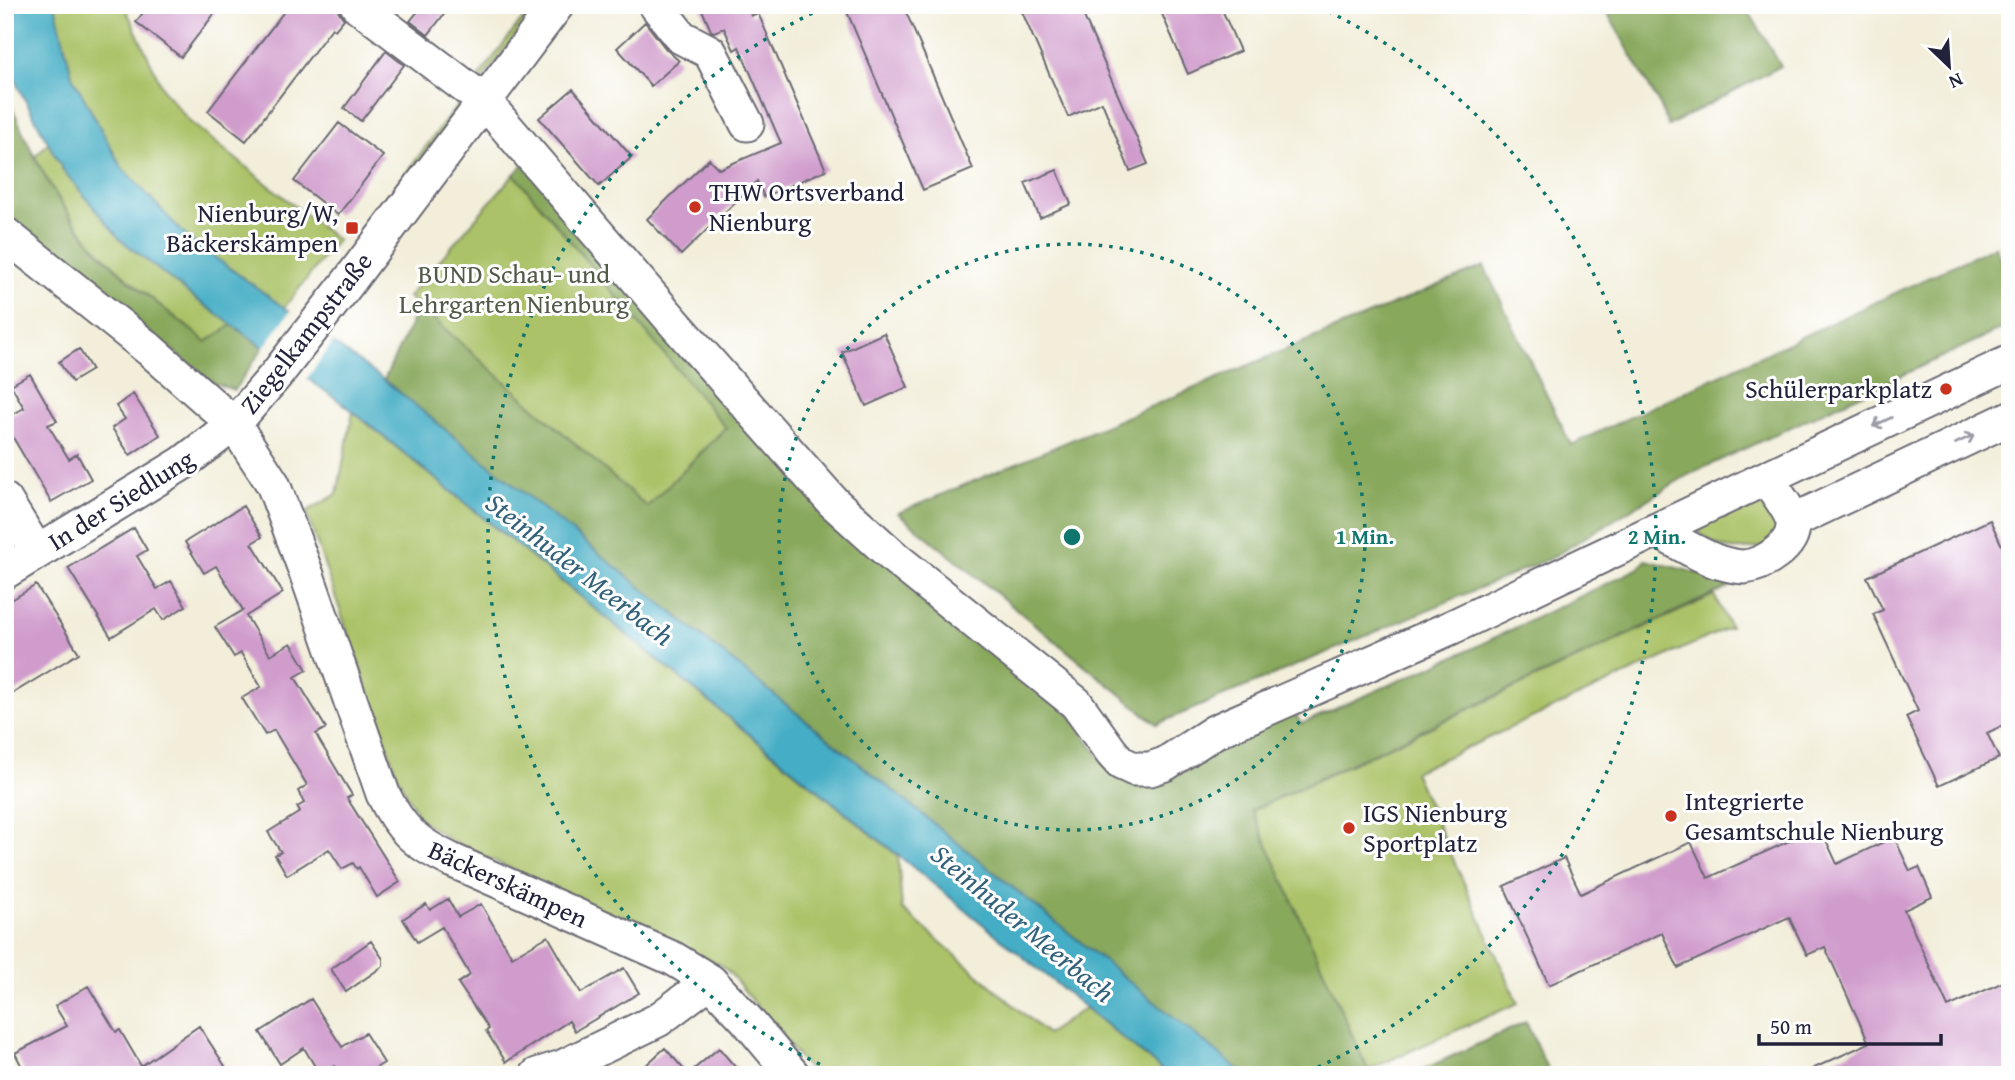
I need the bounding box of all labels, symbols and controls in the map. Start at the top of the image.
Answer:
north arrow [1913,32,1983,102]
text: N [1944,66,1968,97]
place label: THW Ortsverband Nienburg [709,172,904,241]
place label: Nienburg/W, Bäckerskämpen [166,193,338,262]
marker: THW Ortsverband Nienburg [687,199,703,215]
marker: Nienburg/W, Bäckerskämpen [344,220,360,236]
street label: Ziegelkampstraße [230,243,381,422]
park label: BUND Schau- und Lehrgarten Nienburg [399,254,629,323]
place label: Schülerparkplatz [1745,369,1932,408]
marker: Schülerparkplatz [1938,381,1954,397]
one-way arrow [1872,416,1893,430]
one-way arrow [1954,432,1975,446]
street label: In der Siedlung [40,439,201,560]
water label: Steinhuder Meerbach [478,482,683,655]
text: 1 Min. [1336,521,1394,552]
text: 2 Min. [1628,521,1686,552]
centre of rings [1060,525,1084,549]
place label: Integrierte Gesamtschule Nienburg [1685,781,1943,850]
place label: IGS Nienburg Sportplatz [1363,793,1507,862]
marker: Integrierte Gesamtschule Nienburg [1663,808,1679,824]
marker: IGS Nienburg Sportplatz [1341,820,1357,836]
street label: Bäckerskämpen [422,830,595,938]
water label: Steinhuder Meerbach [923,833,1124,1012]
scale bar [1759,1003,1941,1047]
text: 50 m [1770,1011,1812,1042]

